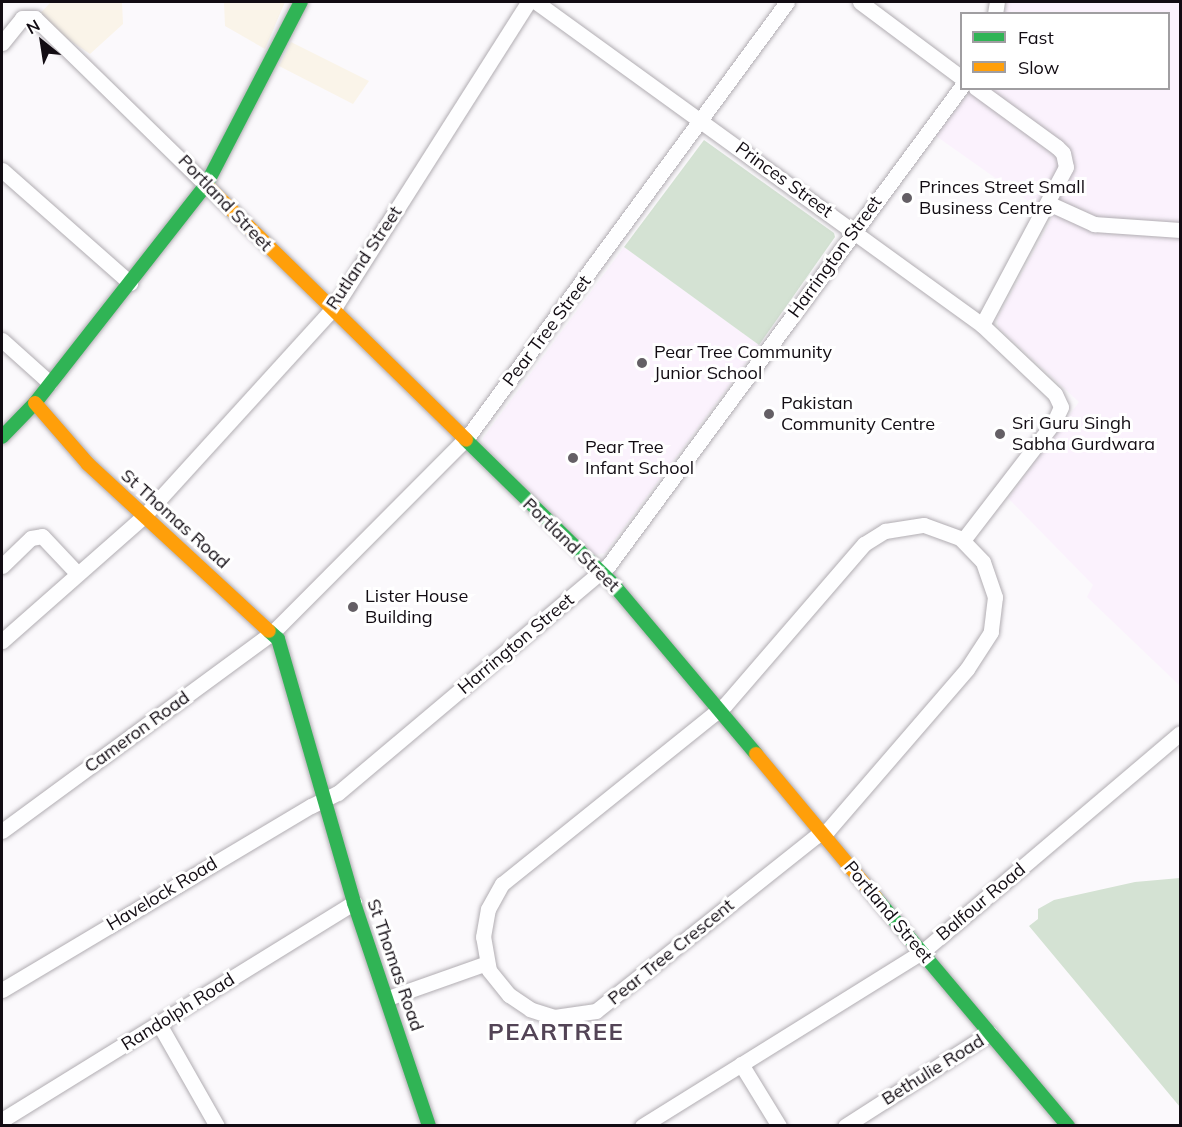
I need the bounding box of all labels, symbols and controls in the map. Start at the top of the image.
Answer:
north arrow [12,12,72,72]
legend [960,12,1170,90]
text: N [23,15,43,38]
text: Fast [1018,26,1054,49]
text: Slow [1018,56,1059,79]
street label: Princes Street [731,138,837,222]
street label: Portland Street [174,150,276,256]
place label: Princes Street Small Business Centre [919,177,1085,219]
marker: Princes Street Small Business Centre [900,191,914,205]
street label: Harrington Street [784,192,886,322]
street label: Rutland Street [321,202,407,314]
street label: Pear Tree Street [498,271,596,391]
place label: Pear Tree Community Junior School [654,342,832,385]
marker: Pear Tree Community Junior School [635,356,649,370]
place label: Pakistan Community Centre [781,393,935,436]
marker: Pakistan Community Centre [762,407,776,421]
place label: Sri Guru Singh Sabha Gurdwara [1012,413,1155,456]
marker: Sri Guru Singh Sabha Gurdwara [993,427,1007,441]
place label: Pear Tree Infant School [585,437,694,480]
marker: Pear Tree Infant School [566,451,580,465]
street label: St Thomas Road [116,465,234,573]
street label: Portland Street [518,494,624,596]
place label: Lister House Building [365,586,468,628]
street label: Harrington Street [454,589,578,699]
marker: Lister House Building [346,600,360,614]
street label: Cameron Road [80,687,194,777]
street label: Havelock Road [103,852,221,936]
street label: Portland Street [839,857,937,967]
street label: Balfour Road [932,859,1030,945]
street label: Pear Tree Crescent [604,894,738,1010]
street label: St Thomas Road [362,896,428,1034]
street label: Randolph Road [117,969,239,1055]
district label: PEARTREE [488,1018,624,1046]
street label: Bethulie Road [878,1030,988,1110]

